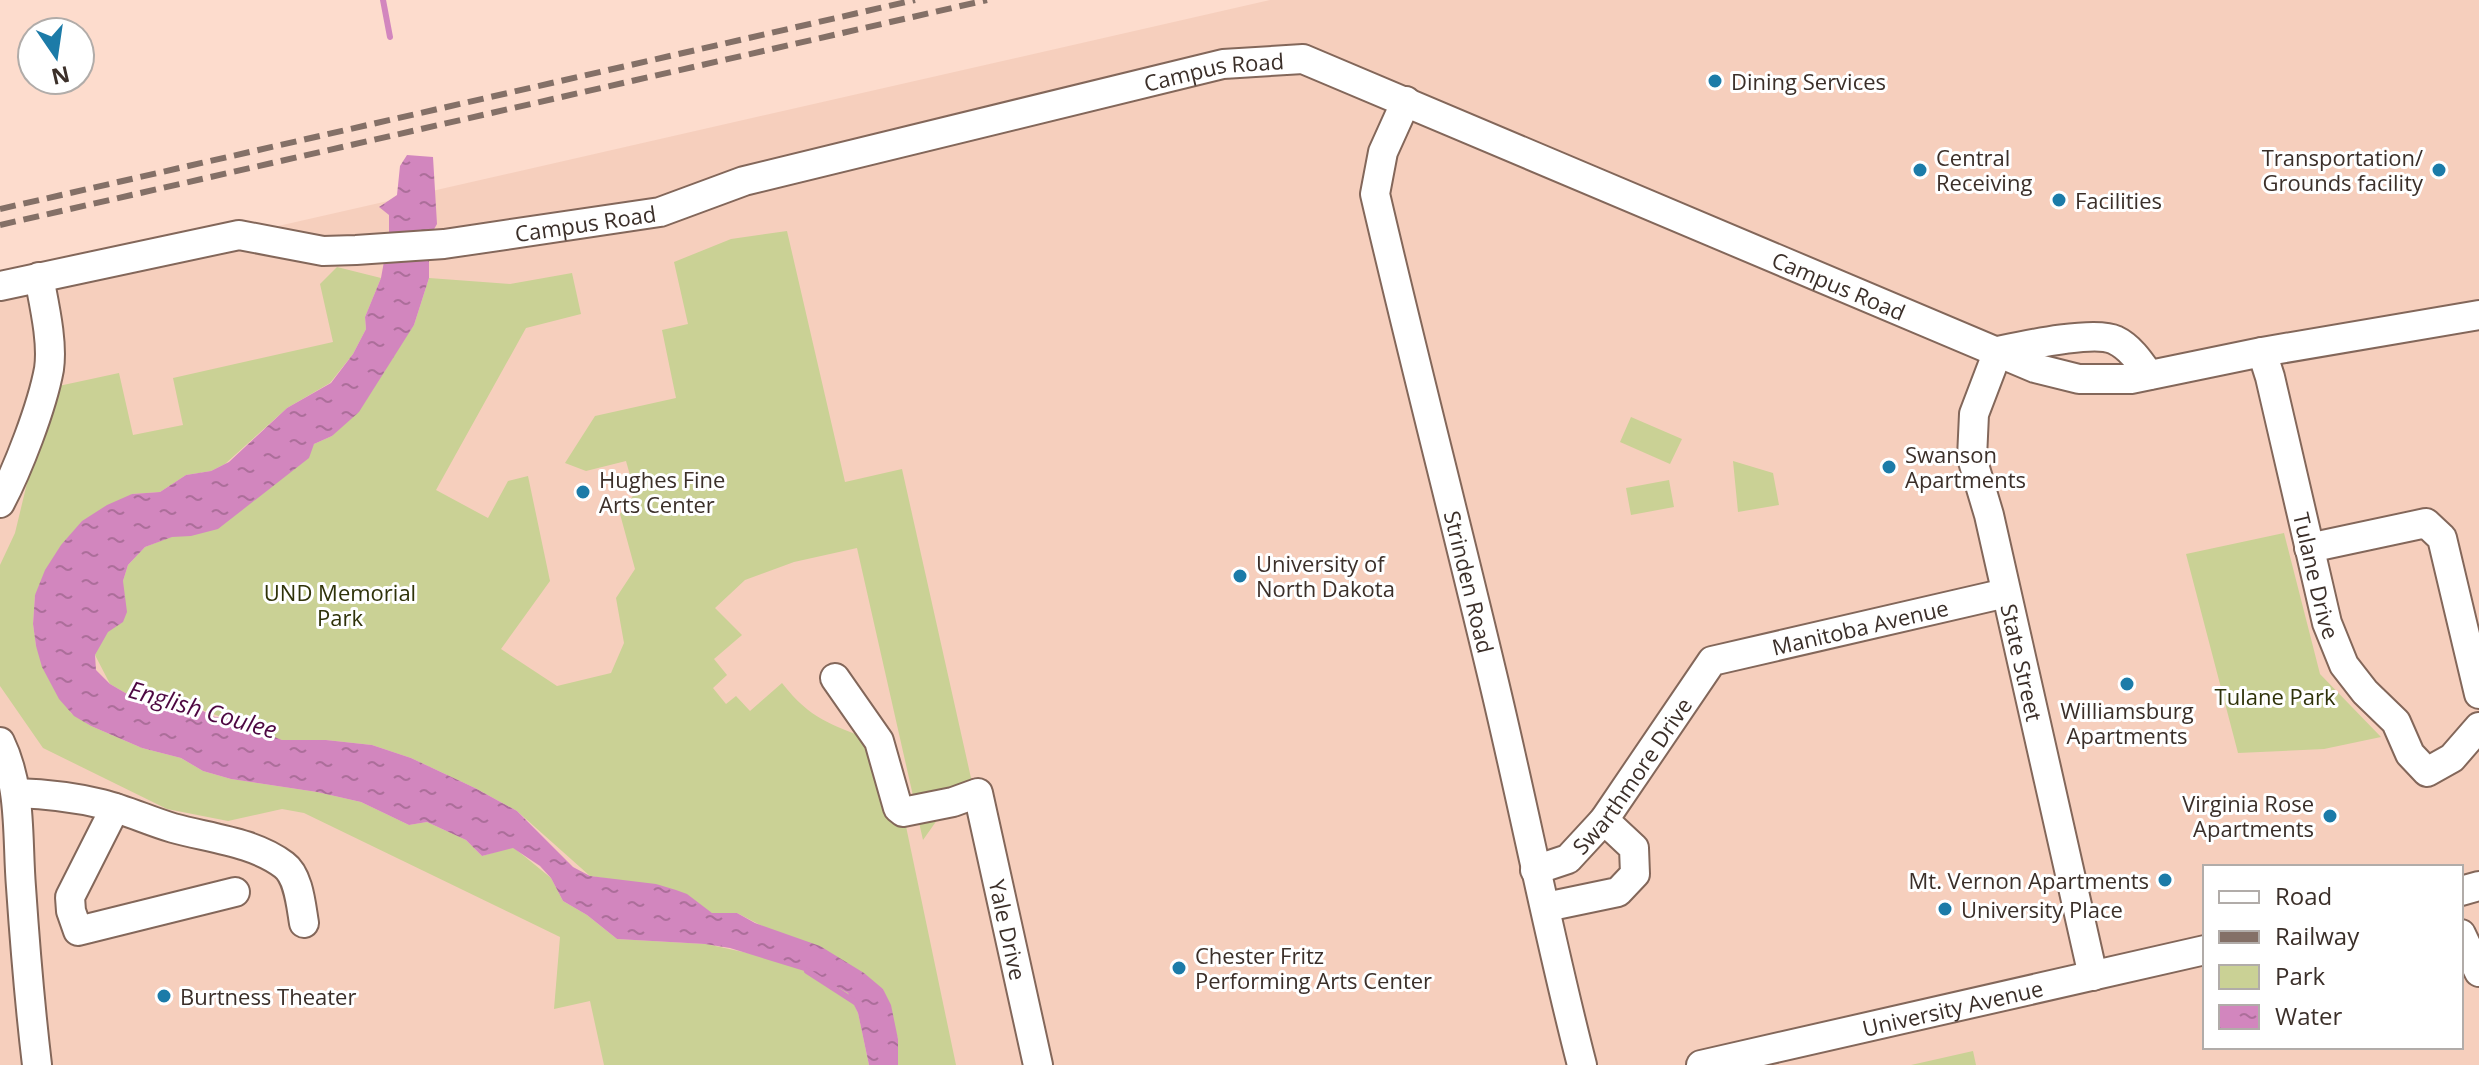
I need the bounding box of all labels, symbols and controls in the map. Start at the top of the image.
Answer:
north arrow [16,16,96,96]
street label: Campus Road [1141,45,1285,98]
text: N [49,60,73,93]
place label: Dining Services [1731,66,1886,96]
marker: Dining Services [1706,72,1724,90]
place label: Central Receiving [1936,142,2032,197]
place label: Transportation/ Grounds facility [2262,142,2424,197]
marker: Central Receiving [1911,161,1929,179]
marker: Transportation/ Grounds facility [2430,161,2448,179]
place label: Facilities [2075,185,2162,215]
marker: Facilities [2050,191,2068,209]
street label: Campus Road [513,198,658,248]
street label: Campus Road [1768,244,1910,327]
place label: Swanson Apartments [1905,439,2026,494]
marker: Swanson Apartments [1880,458,1898,476]
place label: Hughes Fine Arts Center [599,464,725,519]
marker: Hughes Fine Arts Center [574,483,592,501]
street label: Strinden Road [1438,508,1501,656]
street label: Tulane Drive [2287,509,2347,643]
place label: University of North Dakota [1256,548,1395,603]
marker: University of North Dakota [1231,567,1249,585]
park label: UND Memorial Park [264,577,416,632]
street label: Manitoba Avenue [1769,592,1951,662]
street label: State Street [1994,601,2050,724]
water label: English Coulee [125,672,281,746]
marker: Williamsburg Apartments [2118,675,2136,693]
park label: Tulane Park [2215,681,2336,711]
street label: Swarthmore Drive [1565,691,1698,860]
place label: Williamsburg Apartments [2060,695,2194,750]
place label: Virginia Rose Apartments [2182,788,2314,843]
marker: Virginia Rose Apartments [2321,807,2339,825]
place label: Mt. Vernon Apartments [1909,865,2149,895]
legend [2203,865,2463,1049]
marker: Mt. Vernon Apartments [2156,871,2174,889]
street label: Yale Drive [983,877,1034,983]
text: Road [2275,879,2332,912]
place label: University Place [1961,894,2123,924]
marker: University Place [1936,900,1954,918]
text: Railway [2275,919,2360,952]
place label: Chester Fritz Performing Arts Center [1195,940,1432,995]
marker: Chester Fritz Performing Arts Center [1170,959,1188,977]
text: Park [2275,959,2326,992]
street label: University Avenue [1859,972,2046,1043]
place label: Burtness Theater [180,981,356,1011]
marker: Burtness Theater [155,987,173,1005]
text: Water [2275,999,2343,1032]

